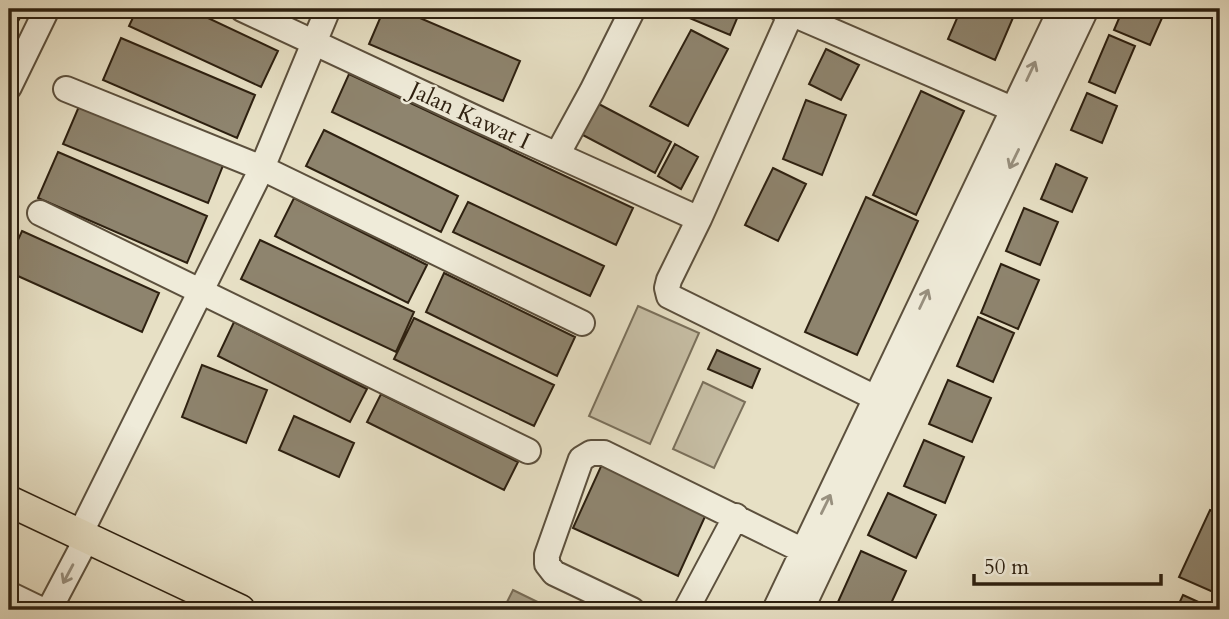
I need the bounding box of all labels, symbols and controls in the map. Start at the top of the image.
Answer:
one-way arrow [1025,61,1039,82]
street label: Jalan Kawat I [402,73,535,157]
one-way arrow [1007,148,1020,169]
one-way arrow [918,289,931,310]
one-way arrow [819,494,833,515]
scale bar [974,542,1161,586]
text: 50 m [984,553,1029,582]
one-way arrow [61,563,75,584]

